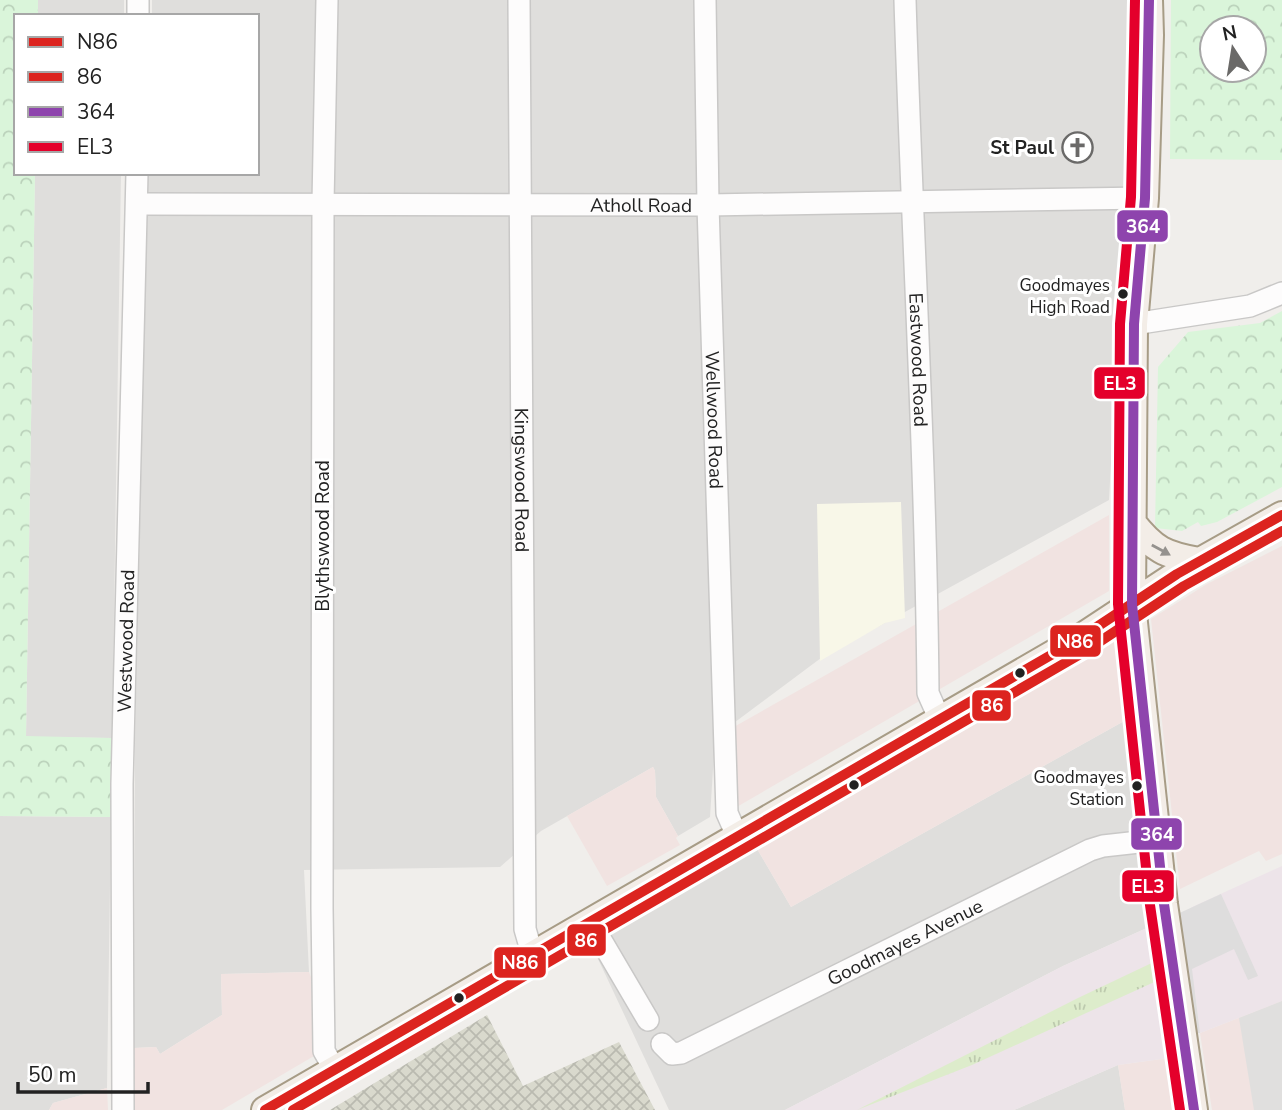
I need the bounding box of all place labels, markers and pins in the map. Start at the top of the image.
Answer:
church icon: St Paul [1060,130,1094,164]
place label: St Paul [990,135,1054,161]
place label: Goodmayes High Road [1020,274,1110,319]
marker: Goodmayes High Road [1116,287,1130,301]
unlabelled marker [1013,666,1027,680]
place label: Goodmayes Station [1034,766,1124,811]
unlabelled marker [847,778,861,792]
marker: Goodmayes Station [1130,779,1144,793]
unlabelled marker [452,991,466,1005]

